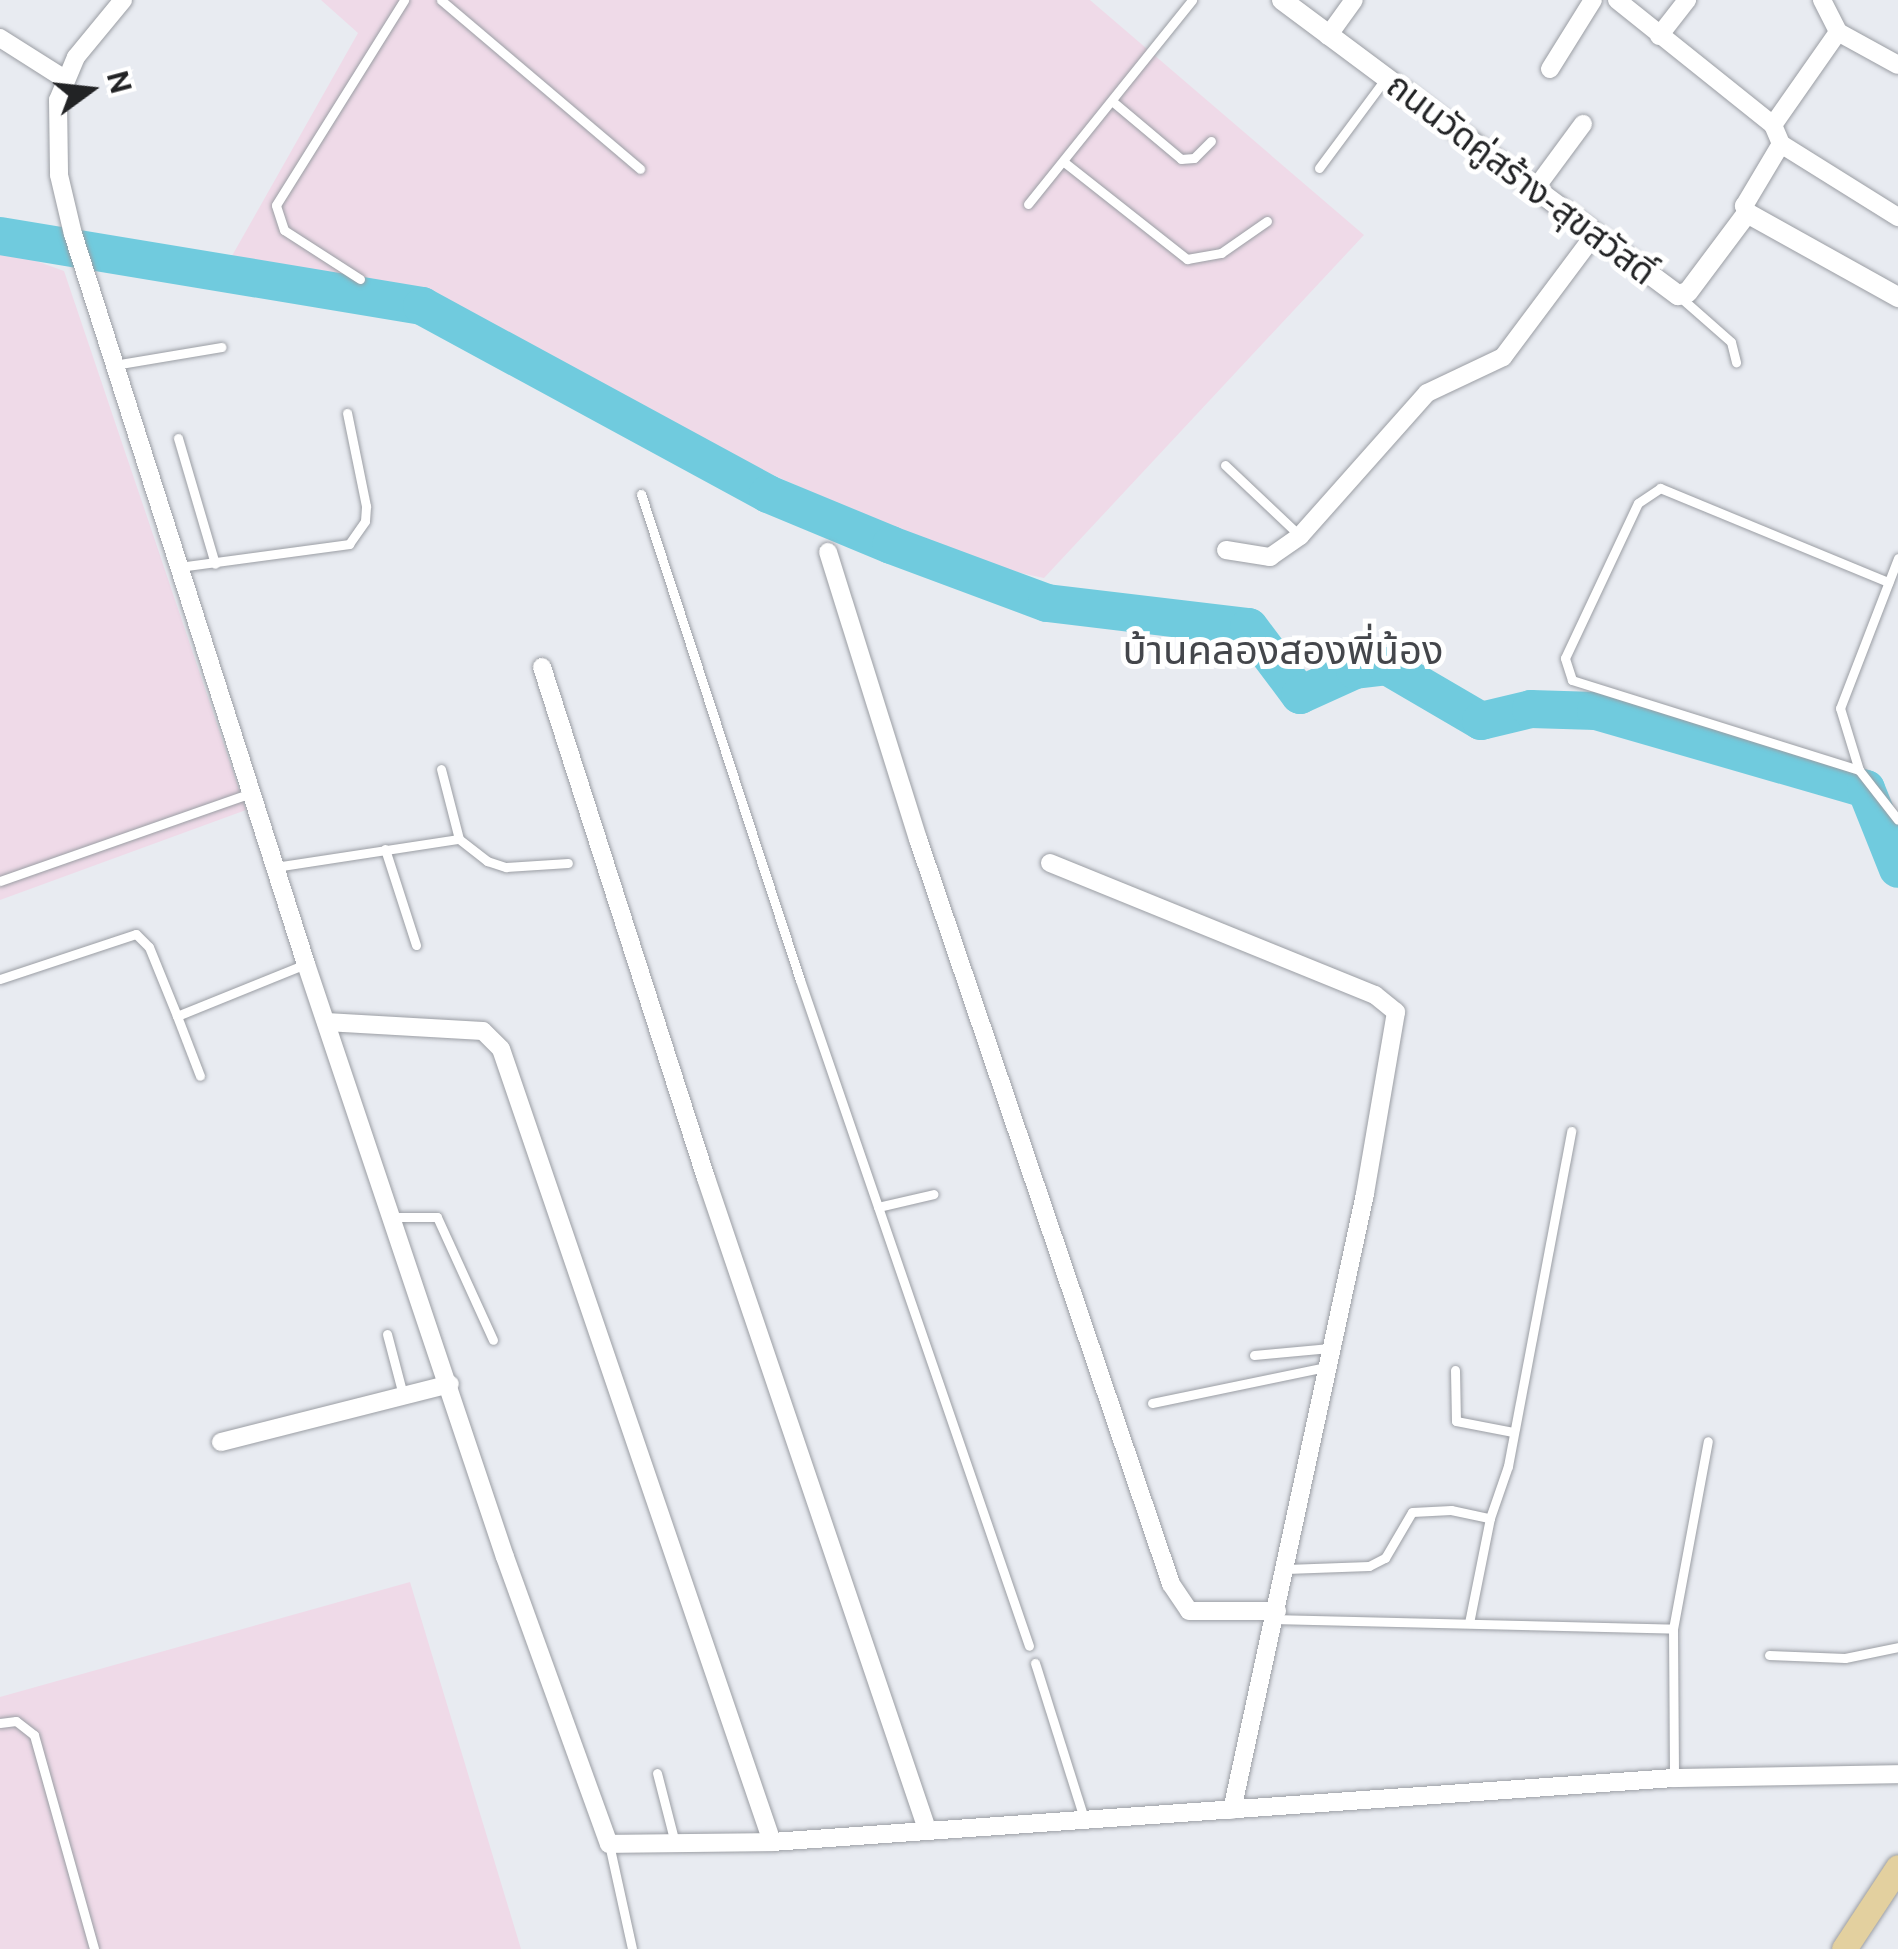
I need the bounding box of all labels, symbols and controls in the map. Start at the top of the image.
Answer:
north arrow [40,40,140,140]
street label: ถนนวัดคู่สร้าง-สุขสวัสดิ์ [1378,64,1664,294]
text: N [101,67,138,97]
district label: บ้านคลองสองพี่น้อง [1123,626,1443,674]

